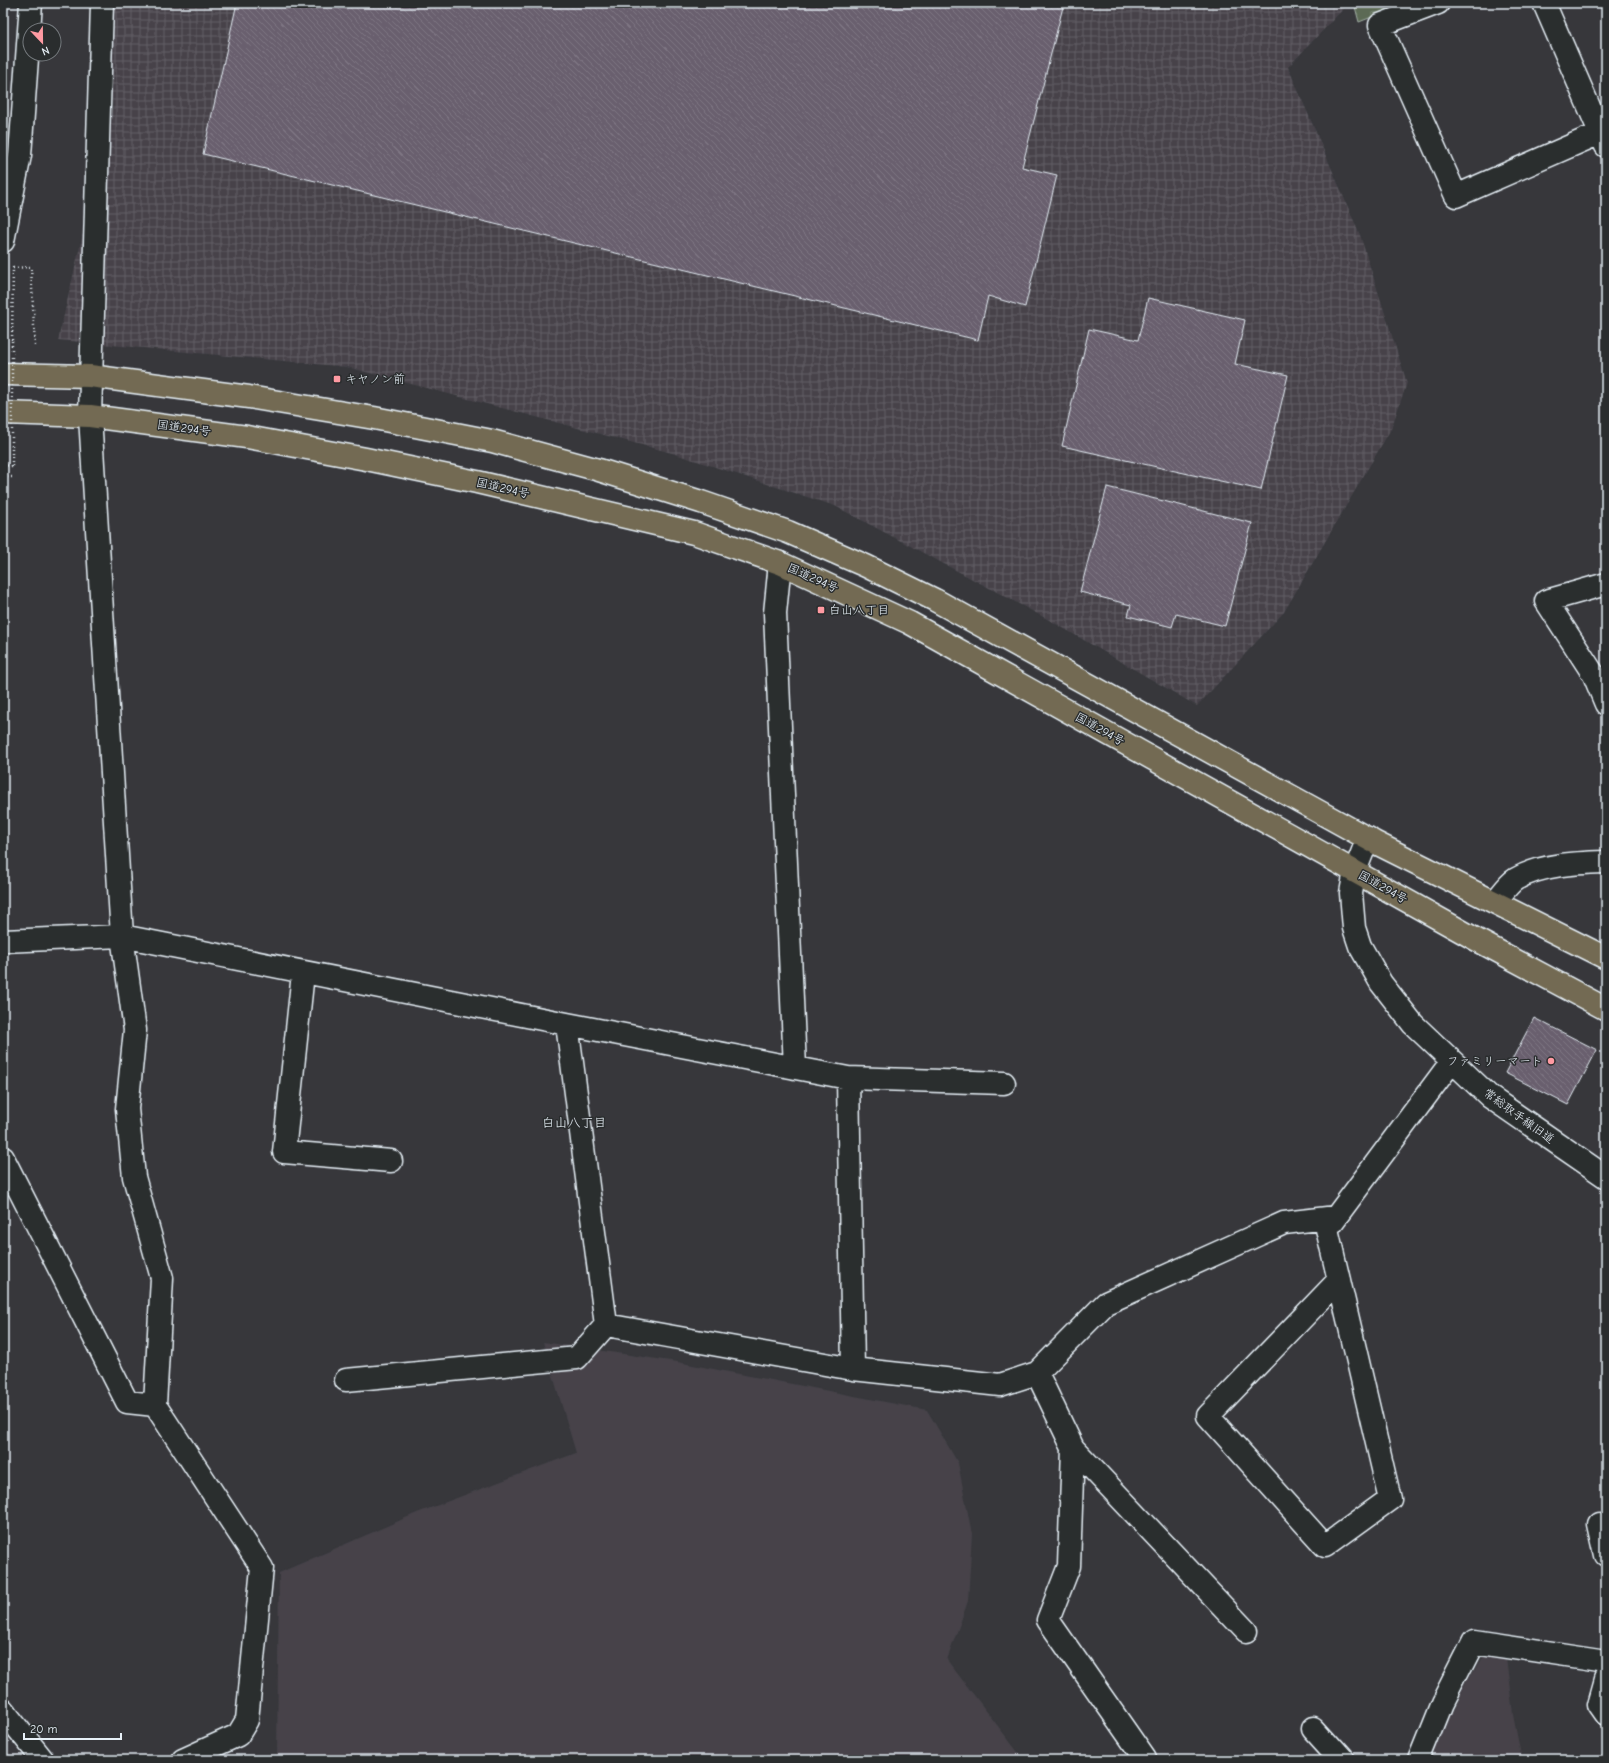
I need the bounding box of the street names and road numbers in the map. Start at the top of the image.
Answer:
street label: 国道294号 [156,417,212,439]
street label: 国道294号 [475,475,531,501]
street label: 国道294号 [785,561,841,595]
street label: 国道294号 [1073,710,1127,748]
street label: 国道294号 [1356,868,1410,906]
street label: 常総取手線旧道 [1481,1086,1557,1146]

